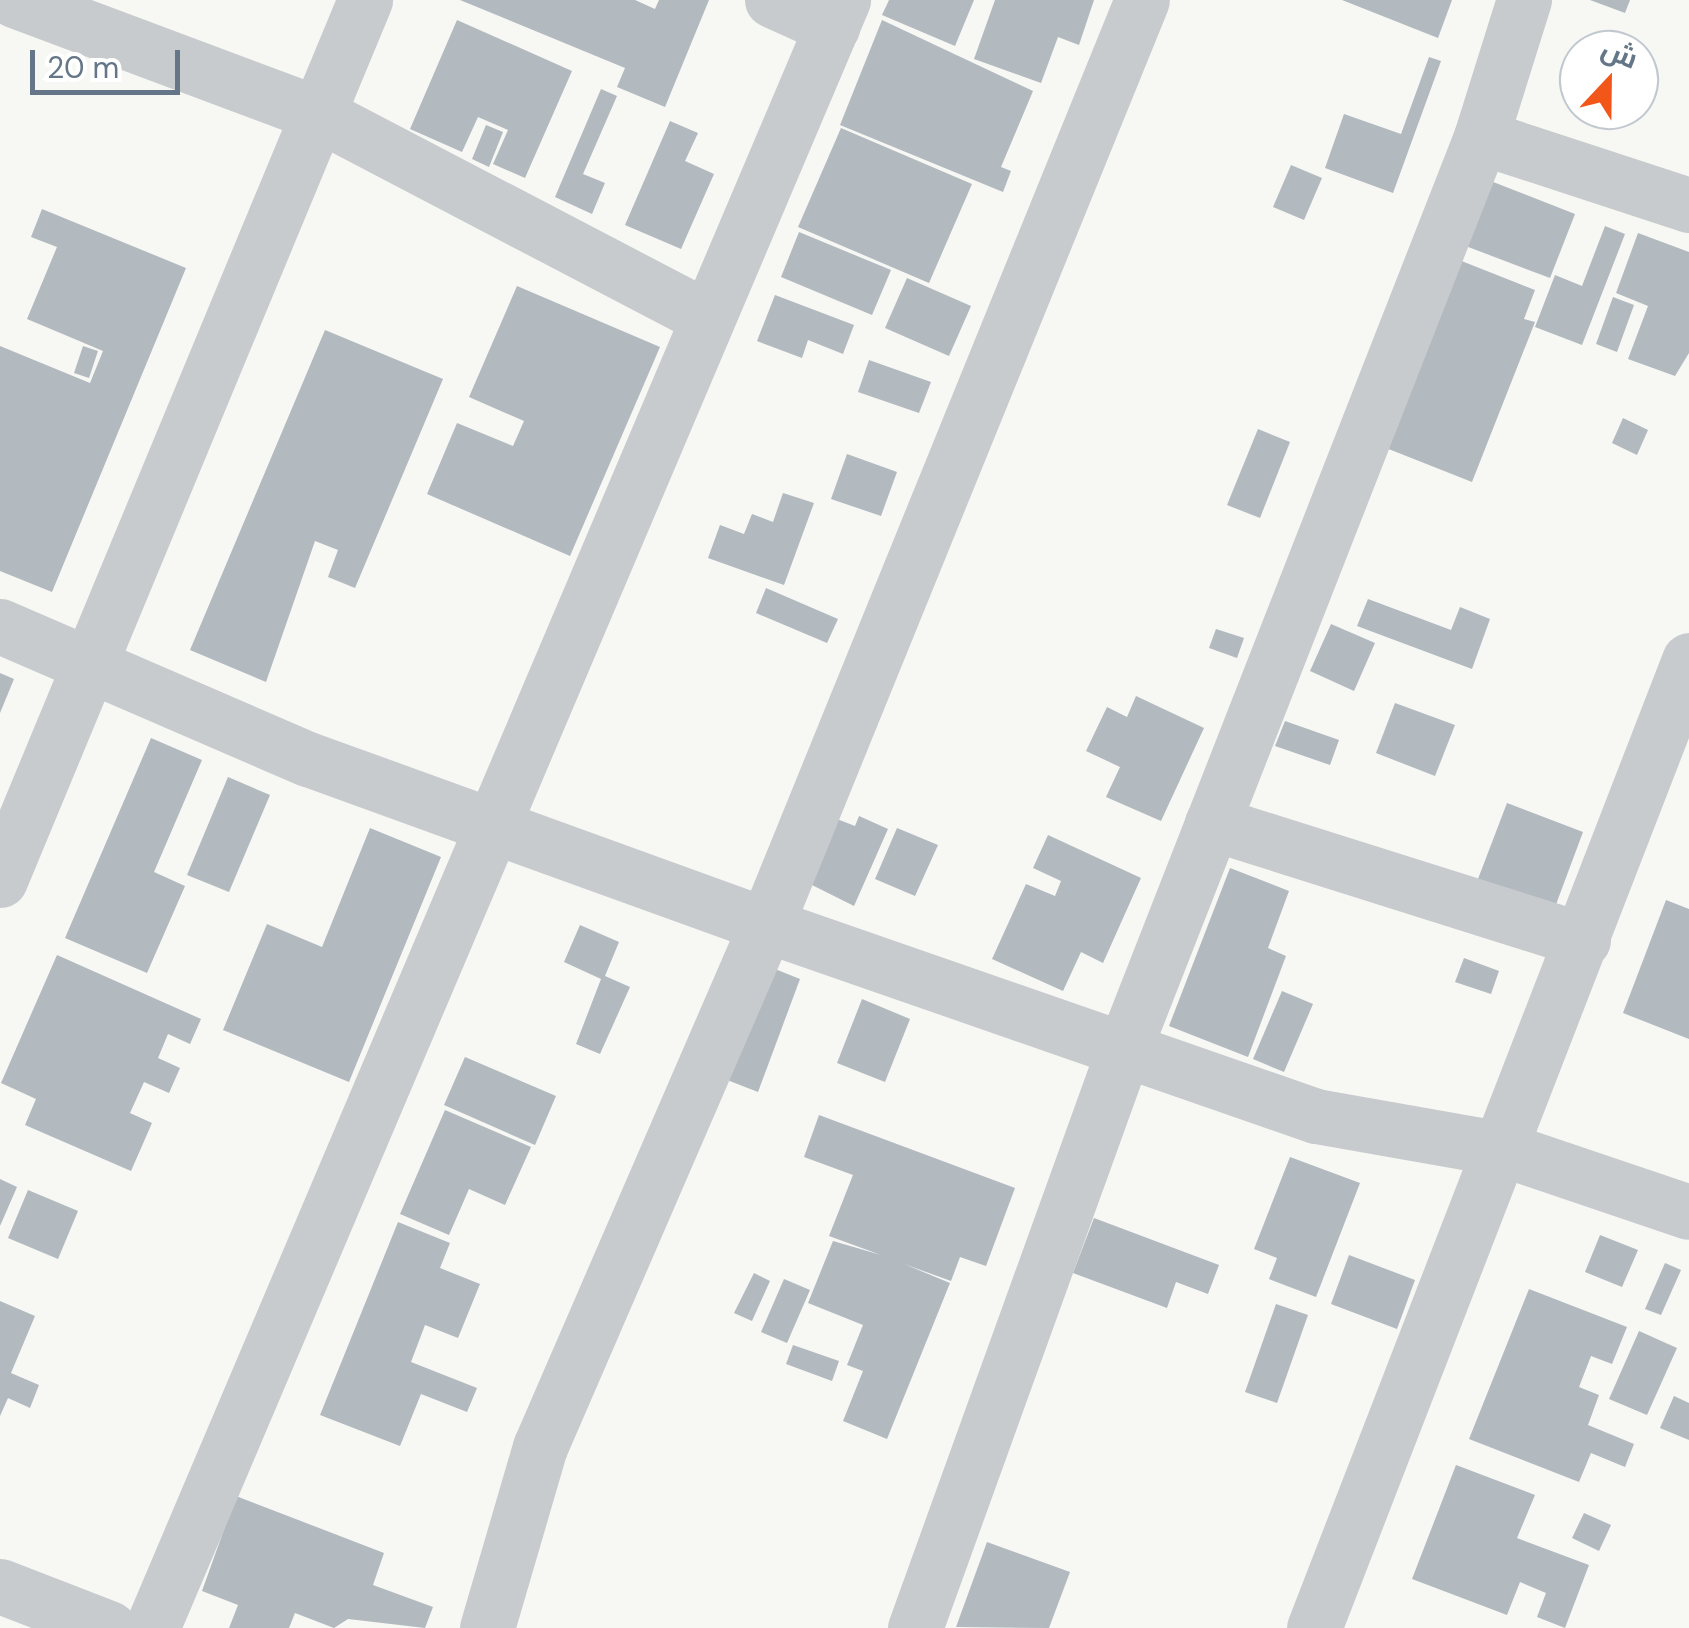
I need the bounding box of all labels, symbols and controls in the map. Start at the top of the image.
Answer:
scale bar [35,30,185,92]
north arrow [1559,30,1659,130]
text: ش [1596,30,1643,77]
text: 20 m [47,48,119,87]

